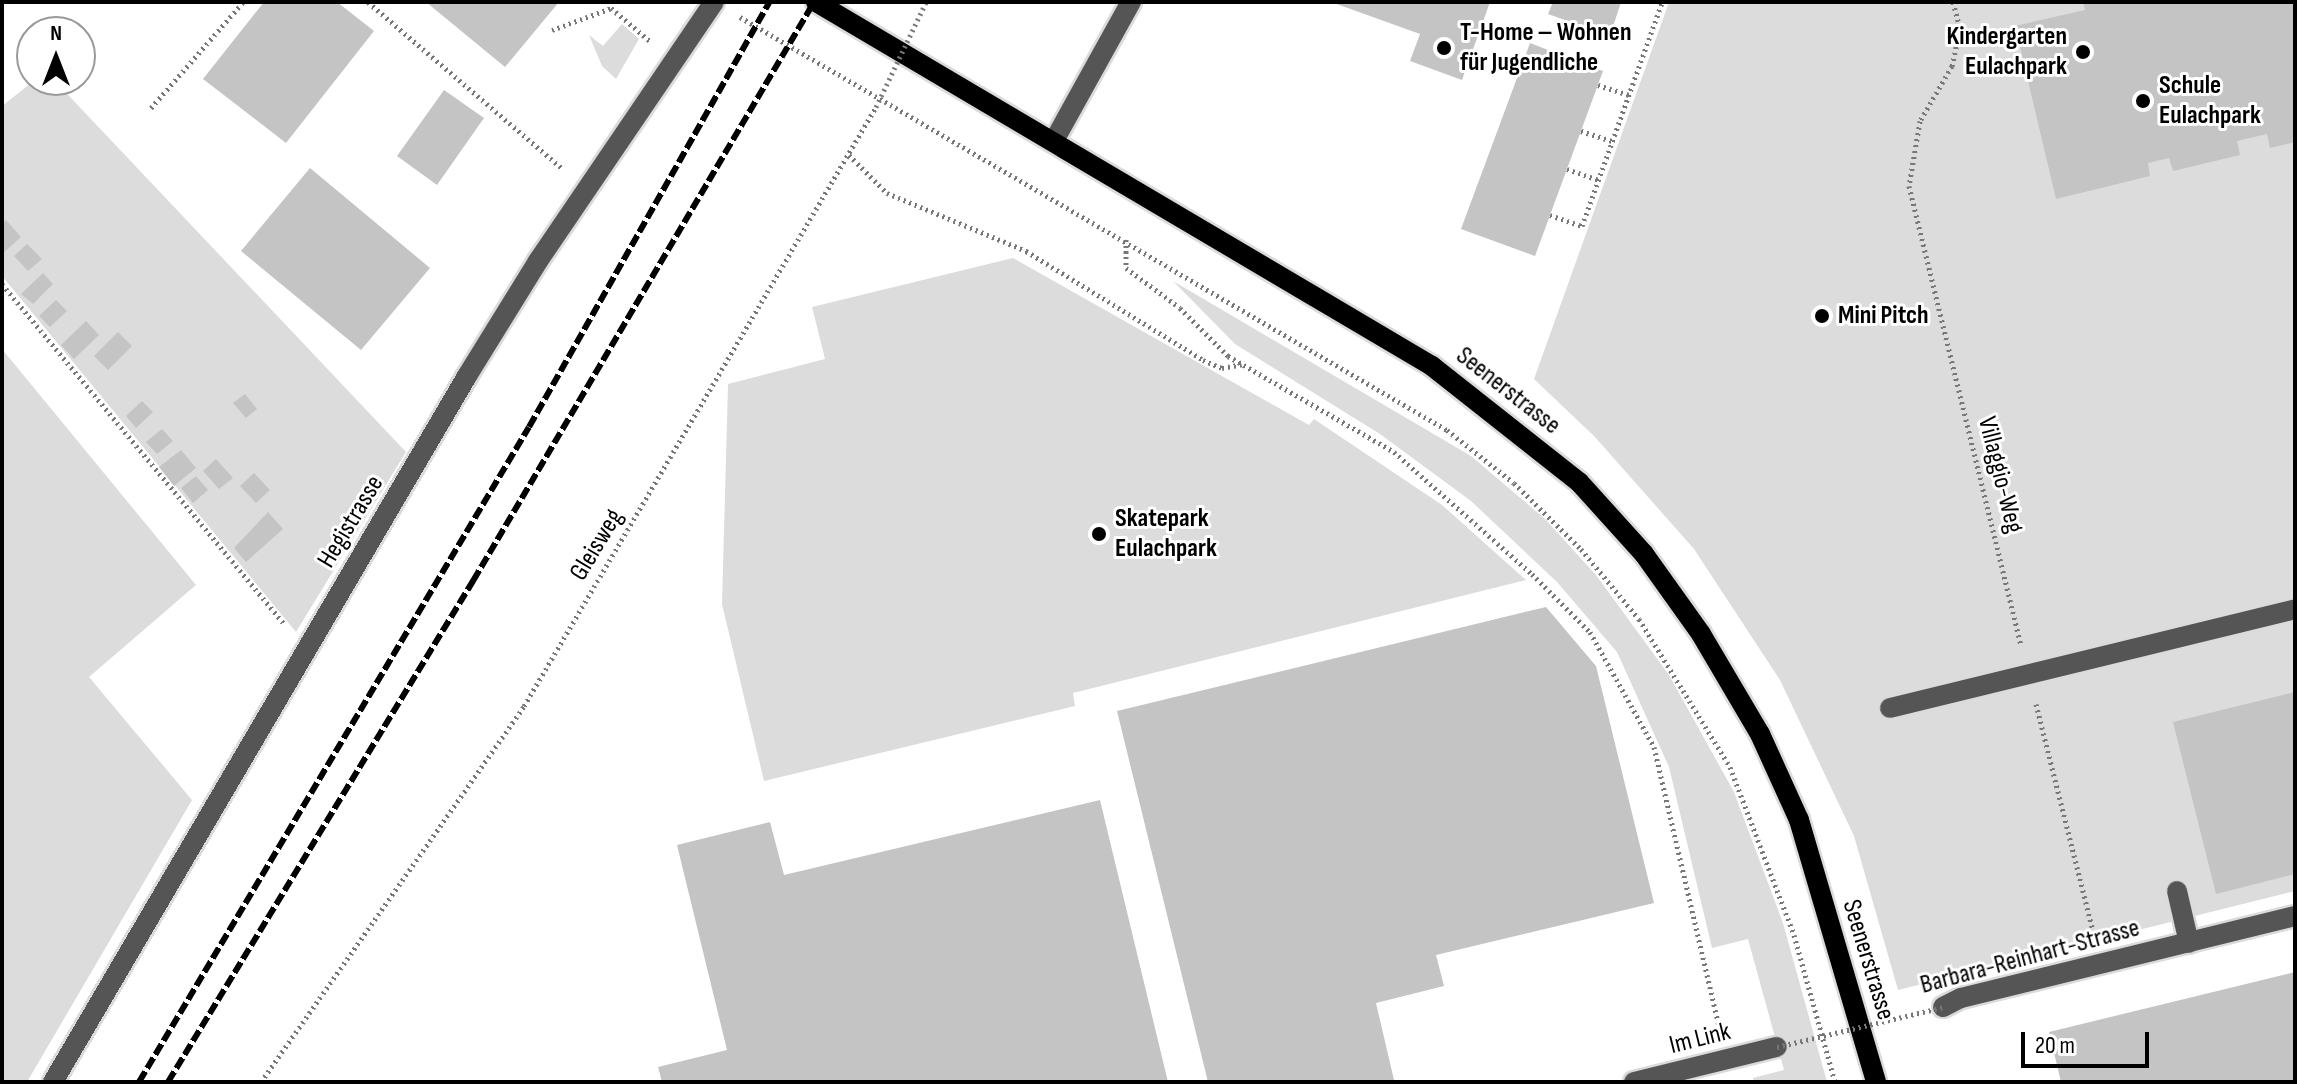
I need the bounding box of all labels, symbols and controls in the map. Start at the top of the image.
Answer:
north arrow [16,16,96,96]
place label: T-Home – Wohnen für Jugendliche [1460,17,1631,78]
text: N [50,20,62,47]
place label: Kindergarten Eulachpark [1947,21,2067,82]
marker: T-Home – Wohnen für Jugendliche [1435,39,1453,57]
marker: Kindergarten Eulachpark [2074,43,2092,61]
place label: Schule Eulachpark [2159,70,2261,132]
marker: Schule Eulachpark [2134,92,2152,110]
place label: Mini Pitch [1838,300,1929,332]
marker: Mini Pitch [1813,307,1831,325]
street label: Seenerstrasse [1450,341,1566,441]
street label: Villaggio-Weg [1970,414,2030,536]
street label: Hegistrasse [311,470,391,574]
place label: Skatepark Eulachpark [1115,503,1217,564]
street label: Gleisweg [564,504,630,586]
marker: Skatepark Eulachpark [1090,525,1108,543]
street label: Seenerstrasse [1835,896,1901,1024]
street label: Barbara-Reinhart-Strasse [1917,913,2143,1001]
street label: Im Link [1666,1016,1734,1062]
scale bar [2025,1016,2153,1066]
text: 20 m [2035,1031,2075,1060]

